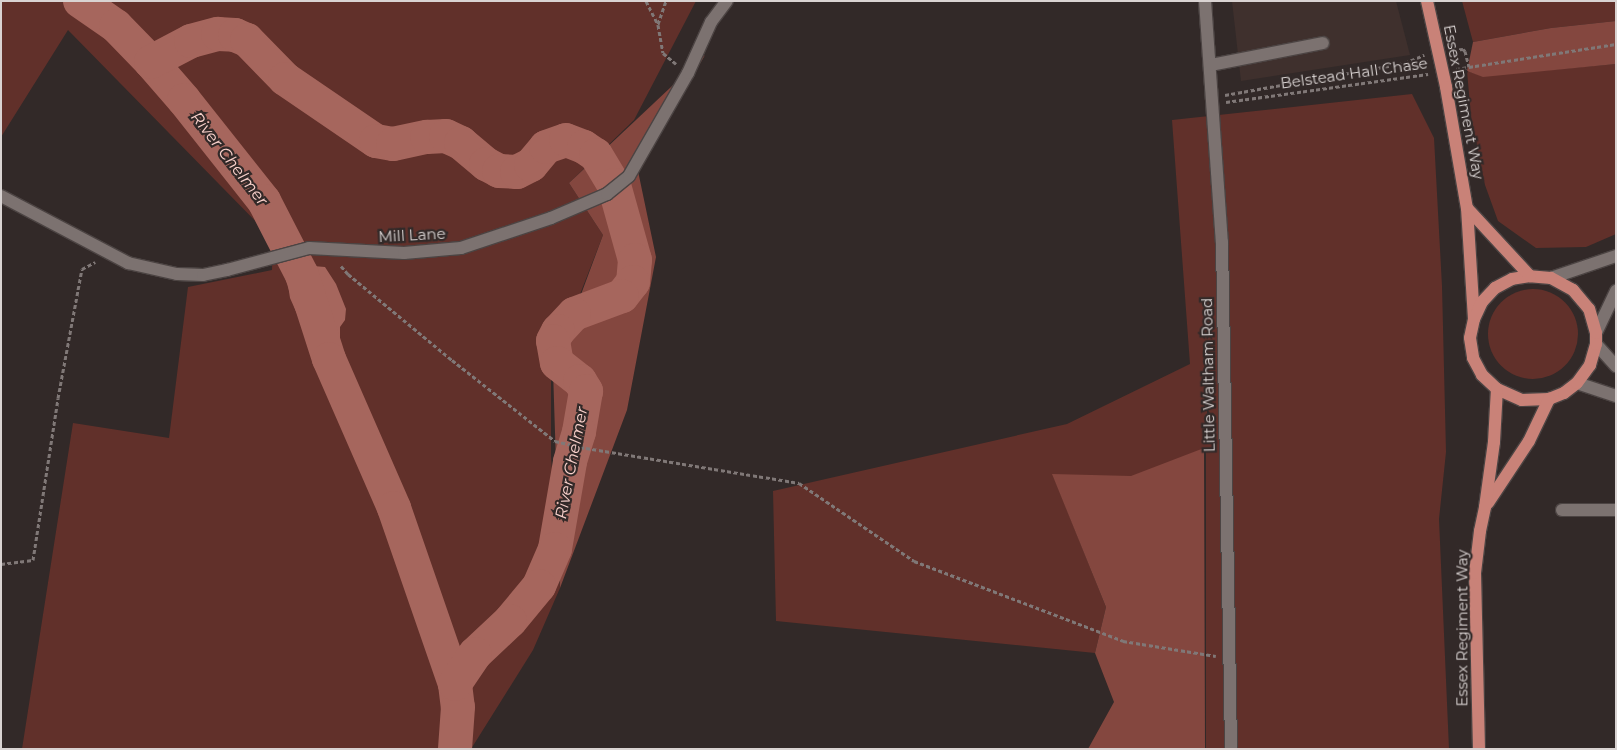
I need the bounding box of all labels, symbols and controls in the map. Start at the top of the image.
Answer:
street label: Essex Regiment Way [1440,23,1488,181]
street label: Belstead Hall Chase [1279,54,1429,92]
water label: River Chelmer [186,108,272,210]
street label: Mill Lane [378,224,446,246]
street label: Little Waltham Road [1198,298,1218,452]
water label: River Chelmer [552,405,592,521]
street label: Essex Regiment Way [1453,549,1471,707]

